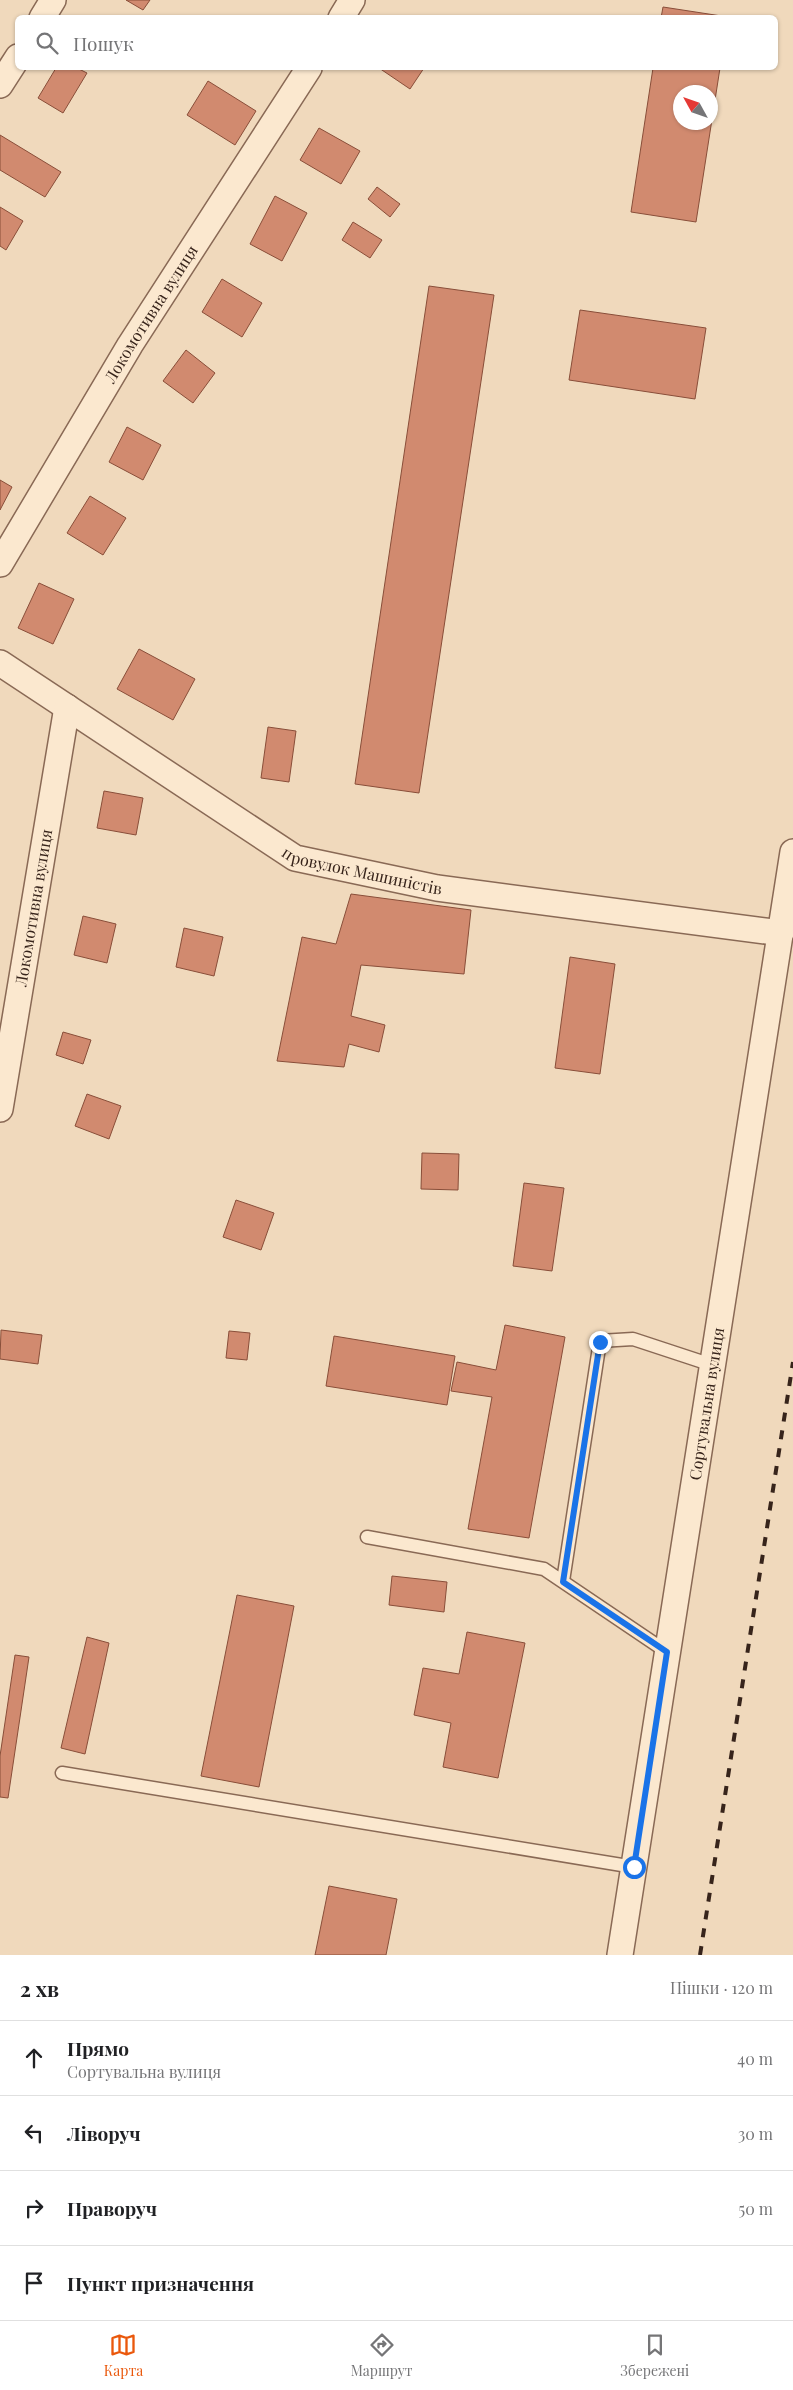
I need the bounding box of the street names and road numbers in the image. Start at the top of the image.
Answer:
street label: Локомотивна вулиця [98,240,202,387]
street label: Локомотивна вулиця [9,827,57,989]
street label: провулок Машиністів [278,841,444,899]
street label: Сортувальна вулиця [684,1325,728,1481]

